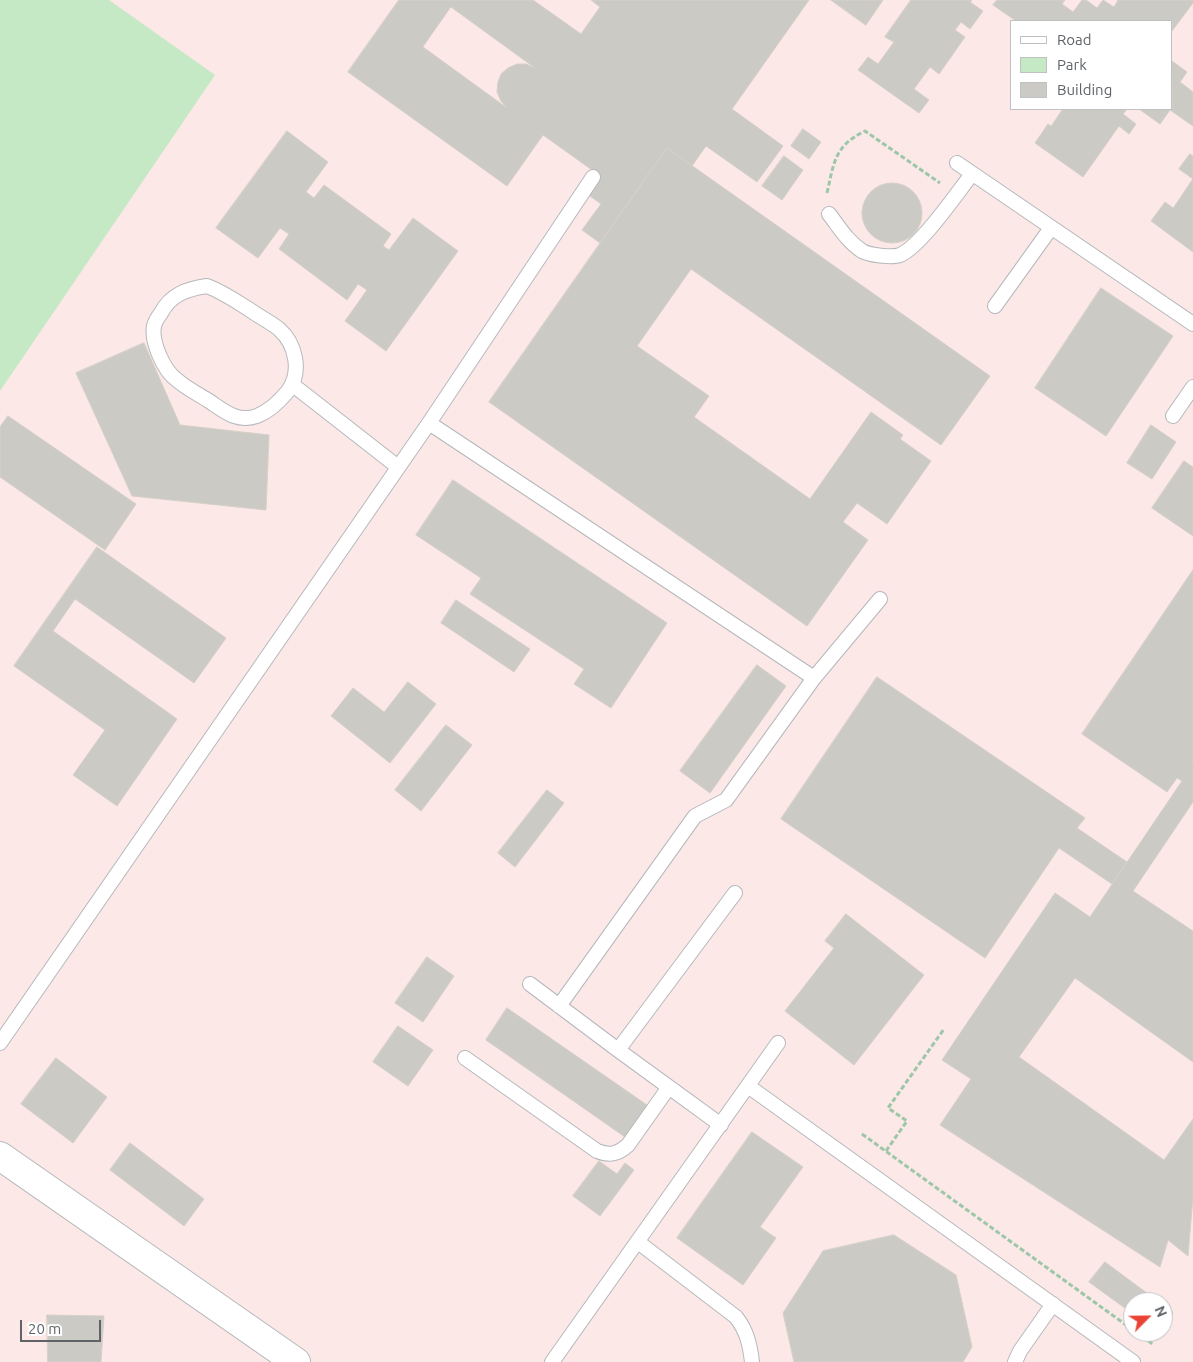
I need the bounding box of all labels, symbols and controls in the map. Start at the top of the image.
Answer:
legend [1010,20,1173,110]
text: Road [1057,31,1092,48]
text: Park [1057,56,1087,73]
text: Building [1057,81,1112,98]
north arrow [1123,1292,1173,1342]
text: N [1151,1304,1170,1319]
scale bar [22,1310,104,1342]
text: 20 m [28,1320,61,1337]

